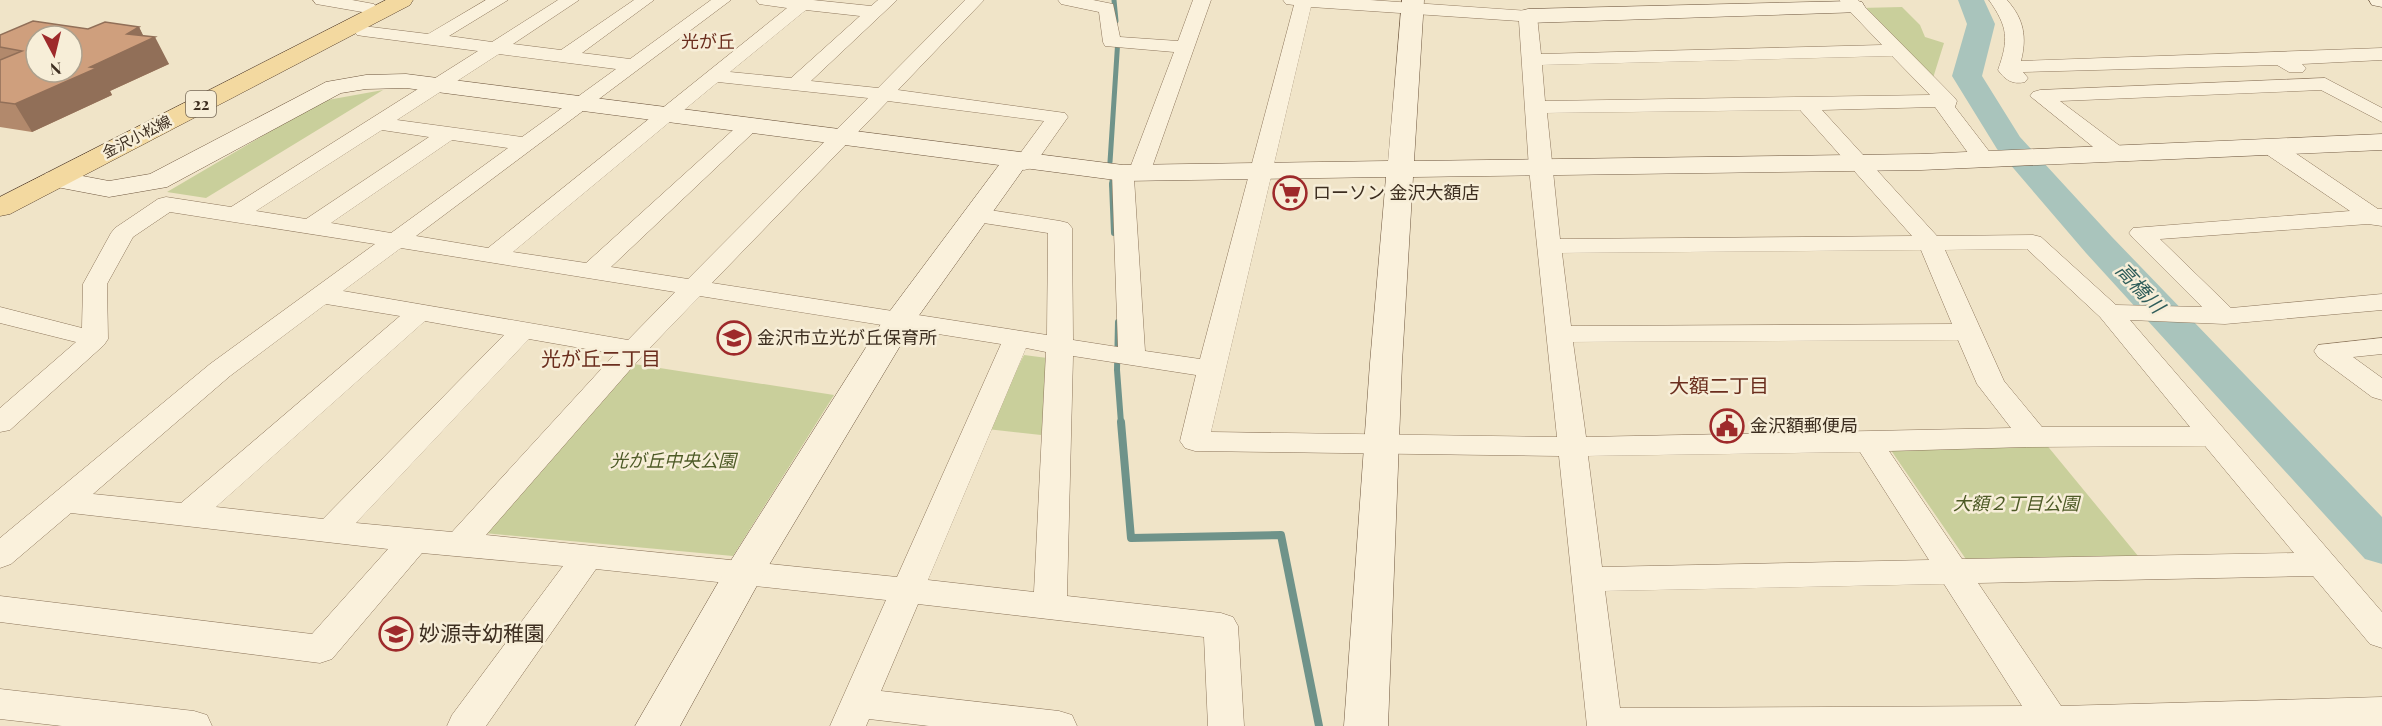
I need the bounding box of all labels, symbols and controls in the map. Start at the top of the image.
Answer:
north arrow [24,24,84,84]
district label: 光が丘 [681,29,735,53]
text: N [48,58,63,81]
road number: 22 [186,91,216,117]
street label: 金沢小松線 [99,110,175,162]
supermarket icon: ローソン 金沢大額店 [1272,175,1308,211]
place label: ローソン 金沢大額店 [1313,180,1479,204]
water label: 高橋川 [2111,256,2173,320]
school or university icon: 金沢市立光が丘保育所 [716,320,752,356]
place label: 金沢市立光が丘保育所 [757,325,937,349]
district label: 光が丘二丁目 [541,344,661,371]
district label: 大額二丁目 [1669,371,1769,398]
public building icon: 金沢額郵便局 [1709,408,1745,444]
place label: 金沢額郵便局 [1750,413,1858,437]
park label: 光が丘中央公園 [610,448,739,472]
park label: 大額２丁目公園 [1953,491,2082,515]
school or university icon: 妙源寺幼稚園 [378,616,414,652]
place label: 妙源寺幼稚園 [419,618,545,646]

